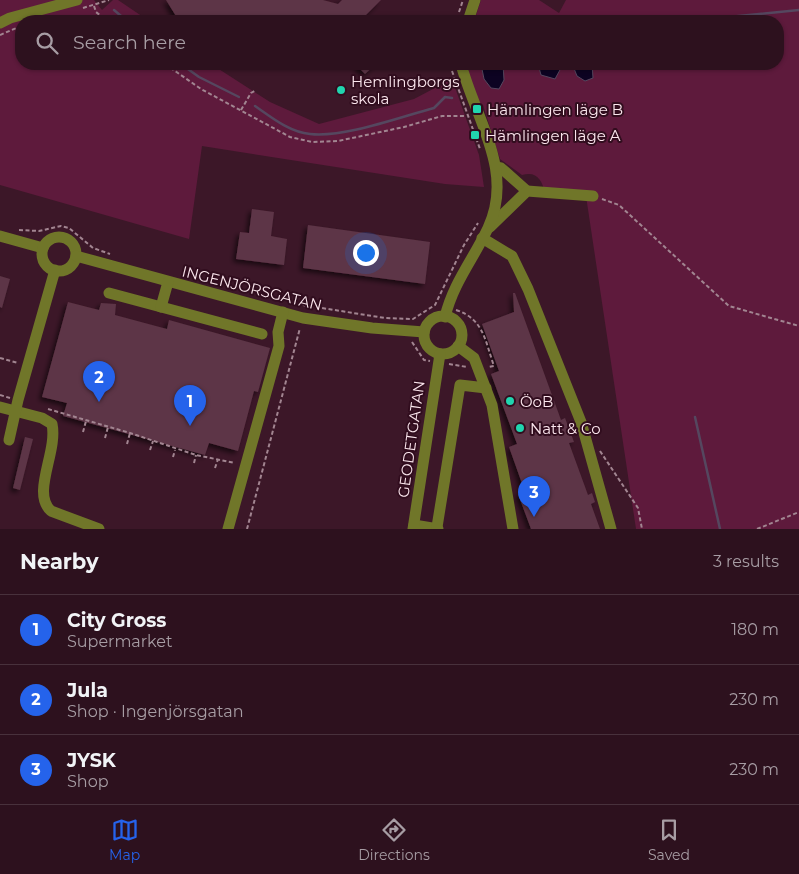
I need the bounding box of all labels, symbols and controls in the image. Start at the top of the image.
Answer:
search box [15,15,784,70]
icon: search [33,29,61,57]
text: Search here [73,31,186,54]
place label: Hemlingborgs skola [351,72,460,108]
marker: Hemlingborgs skola [335,84,347,96]
place label: Hämlingen läge B [487,100,623,119]
marker: Hämlingen läge B [471,103,483,115]
place label: Hämlingen läge A [485,126,621,145]
marker: Hämlingen läge A [469,129,481,141]
your location [353,240,379,266]
street label: INGENJÖRSGATAN [180,261,324,315]
pin: 2 [83,361,115,402]
street label: GEODETGATAN [393,379,429,499]
pin: 1 [174,385,206,426]
place label: ÖoB [520,392,553,411]
marker: ÖoB [504,395,516,407]
place label: Natt & Co [530,419,601,438]
marker: Natt & Co [514,422,526,434]
pin: 3 [518,476,550,517]
text: Nearby [20,549,99,574]
text: 3 results [713,552,779,571]
text: City Gross [67,609,166,632]
text: 1 [33,620,39,639]
text: 180 m [731,620,779,639]
text: Supermarket [67,632,173,651]
text: Jula [67,679,108,702]
text: 2 [31,690,41,709]
text: 230 m [729,690,779,709]
text: Shop · Ingenjörsgatan [67,702,243,721]
text: JYSK [67,749,116,772]
text: 3 [31,760,41,779]
text: 230 m [729,760,779,779]
text: Shop [67,772,109,791]
tab: Map [109,816,140,864]
tab: Directions [358,816,430,864]
tab: Saved [648,816,690,864]

